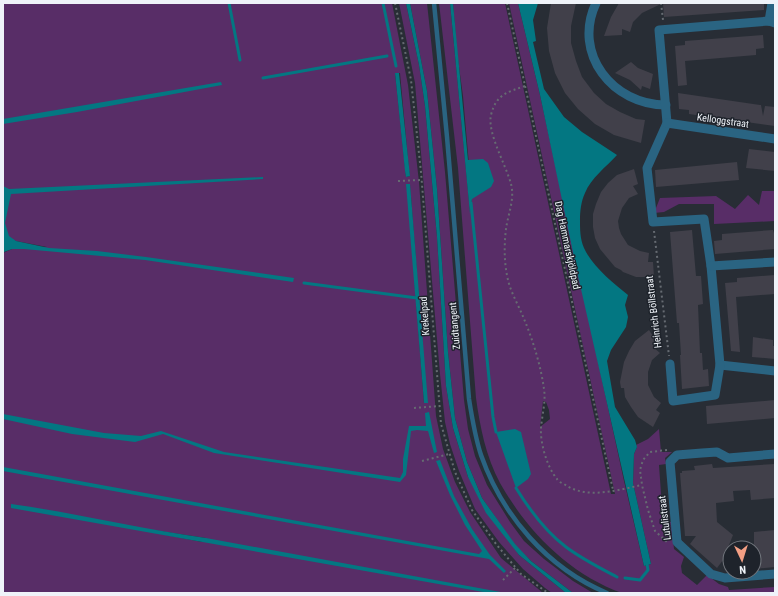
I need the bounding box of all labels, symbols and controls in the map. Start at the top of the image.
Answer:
street label: Kelloggstraat [696,111,750,130]
street label: Dag Hammarskjöldpad [553,200,582,290]
street label: Heinrich Böllstraat [644,275,663,349]
street label: Krekelpad [418,296,431,336]
street label: Zuidtangent [447,302,462,350]
street label: Lutulistraat [656,495,673,541]
north arrow [722,540,762,580]
text: N [739,563,746,576]

